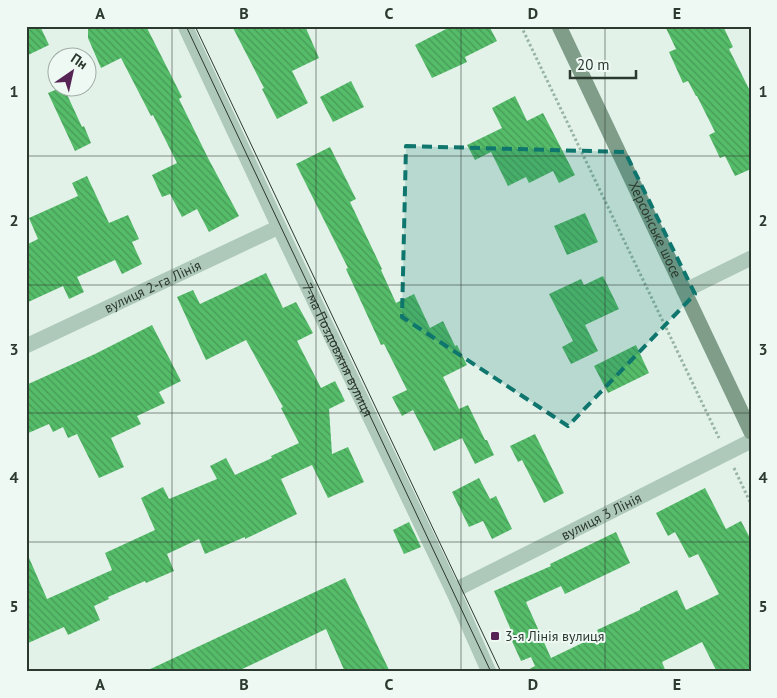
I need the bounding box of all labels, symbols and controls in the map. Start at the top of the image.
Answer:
text: A [95,3,105,23]
text: B [239,3,249,23]
text: C [385,3,394,23]
text: D [528,3,538,23]
text: E [673,3,681,23]
north arrow [48,48,98,98]
scale bar [570,48,636,80]
text: Пн [67,49,91,73]
text: 20 m [577,55,610,74]
text: 1 [9,81,19,101]
text: 1 [758,81,768,101]
street label: Херсонське шосе [625,178,686,281]
text: 2 [9,210,19,230]
text: 2 [758,210,768,230]
street label: вулиця 2-га Лінія [101,256,204,317]
street label: 7-ма Поздовжня вулиця [298,280,377,420]
text: 3 [9,339,19,359]
text: 3 [758,339,768,359]
text: 4 [9,467,19,487]
text: 4 [758,467,768,487]
street label: вулиця 3 Лінія [558,489,645,544]
text: 5 [9,596,19,616]
text: 5 [758,596,768,616]
place label: 3-я Лінія вулиця [505,627,604,645]
marker: 3-я Лінія вулиця [489,630,501,642]
text: A [95,674,105,694]
text: B [239,674,249,694]
text: C [385,674,394,694]
text: D [528,674,538,694]
text: E [673,674,681,694]

